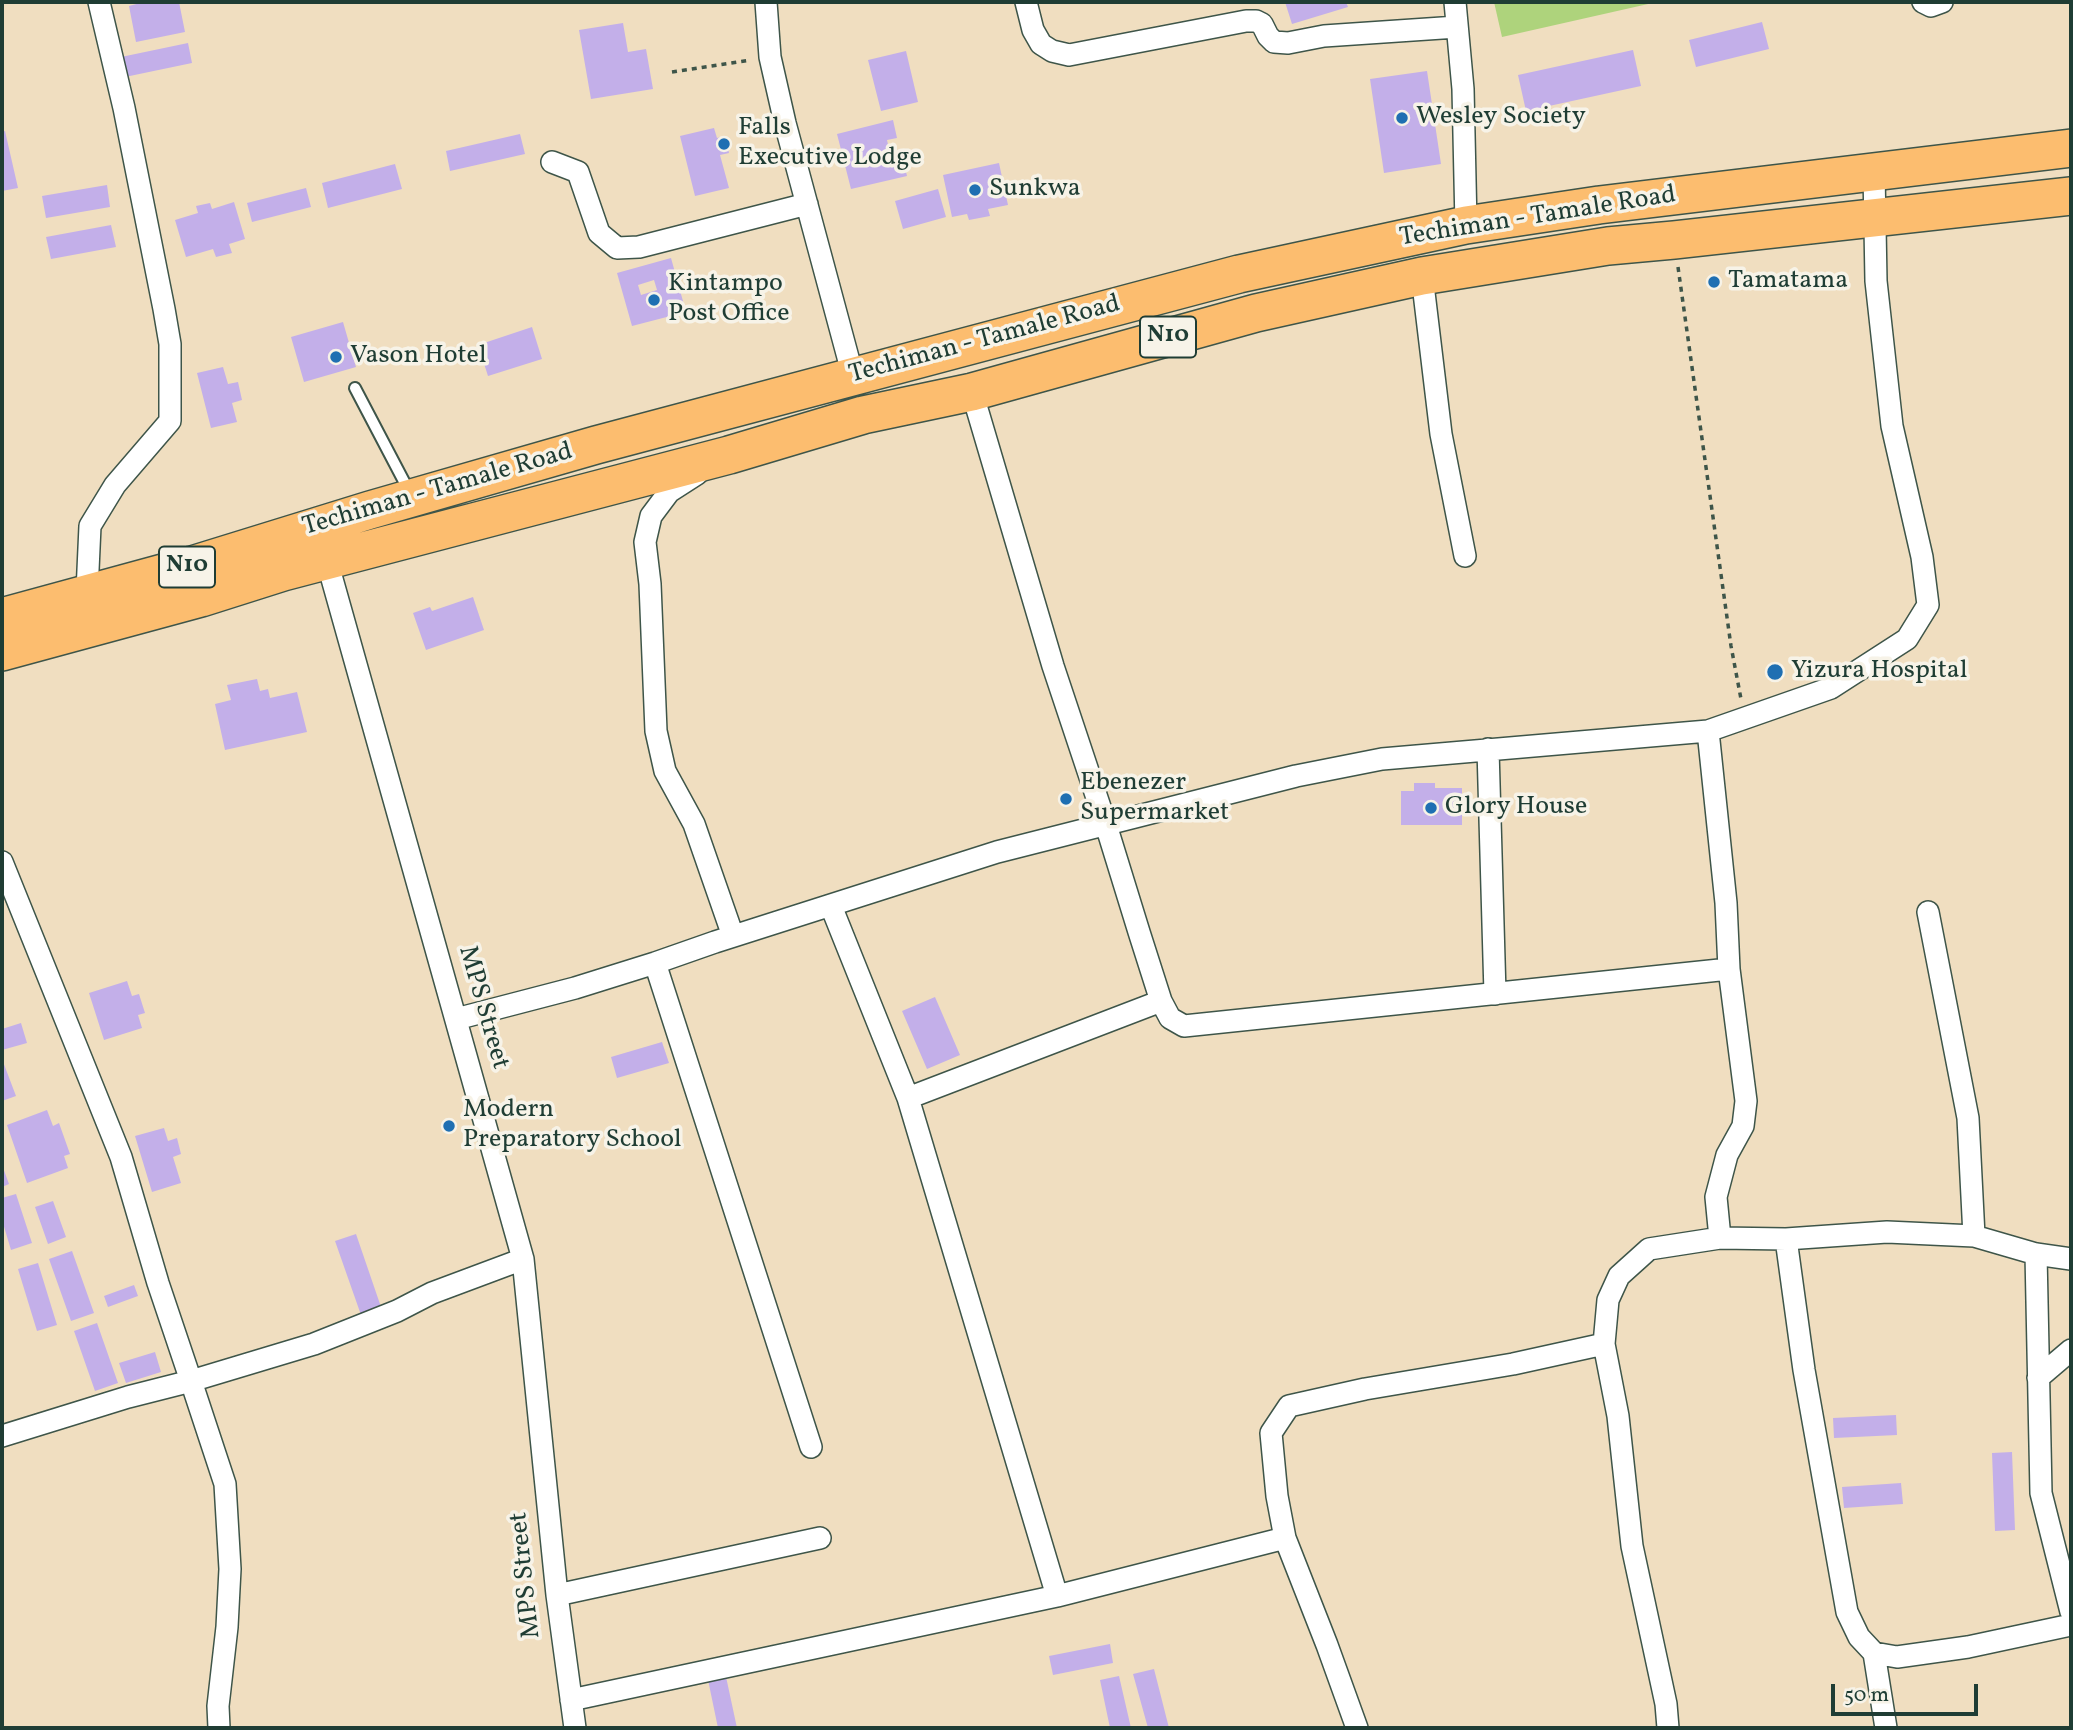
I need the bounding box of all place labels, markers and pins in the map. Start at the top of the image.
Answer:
place label: Wesley Society [1416,102,1586,134]
marker: Wesley Society [1394,110,1410,126]
place label: Falls Executive Lodge [738,113,922,174]
marker: Falls Executive Lodge [716,136,732,152]
place label: Sunkwa [989,174,1081,206]
marker: Sunkwa [967,182,983,198]
place label: Tamatama [1728,266,1848,298]
place label: Kintampo Post Office [668,269,790,330]
marker: Tamatama [1706,274,1722,290]
marker: Kintampo Post Office [646,292,662,308]
place label: Vason Hotel [350,341,486,373]
marker: Vason Hotel [328,349,344,365]
place label: Yizura Hospital [1791,656,1967,688]
marker: Yizura Hospital [1765,662,1785,682]
place label: Ebenezer Supermarket [1080,768,1229,830]
marker: Ebenezer Supermarket [1058,791,1074,807]
place label: Glory House [1445,792,1587,824]
marker: Glory House [1423,800,1439,816]
place label: Modern Preparatory School [463,1095,681,1156]
marker: Modern Preparatory School [441,1118,457,1134]

